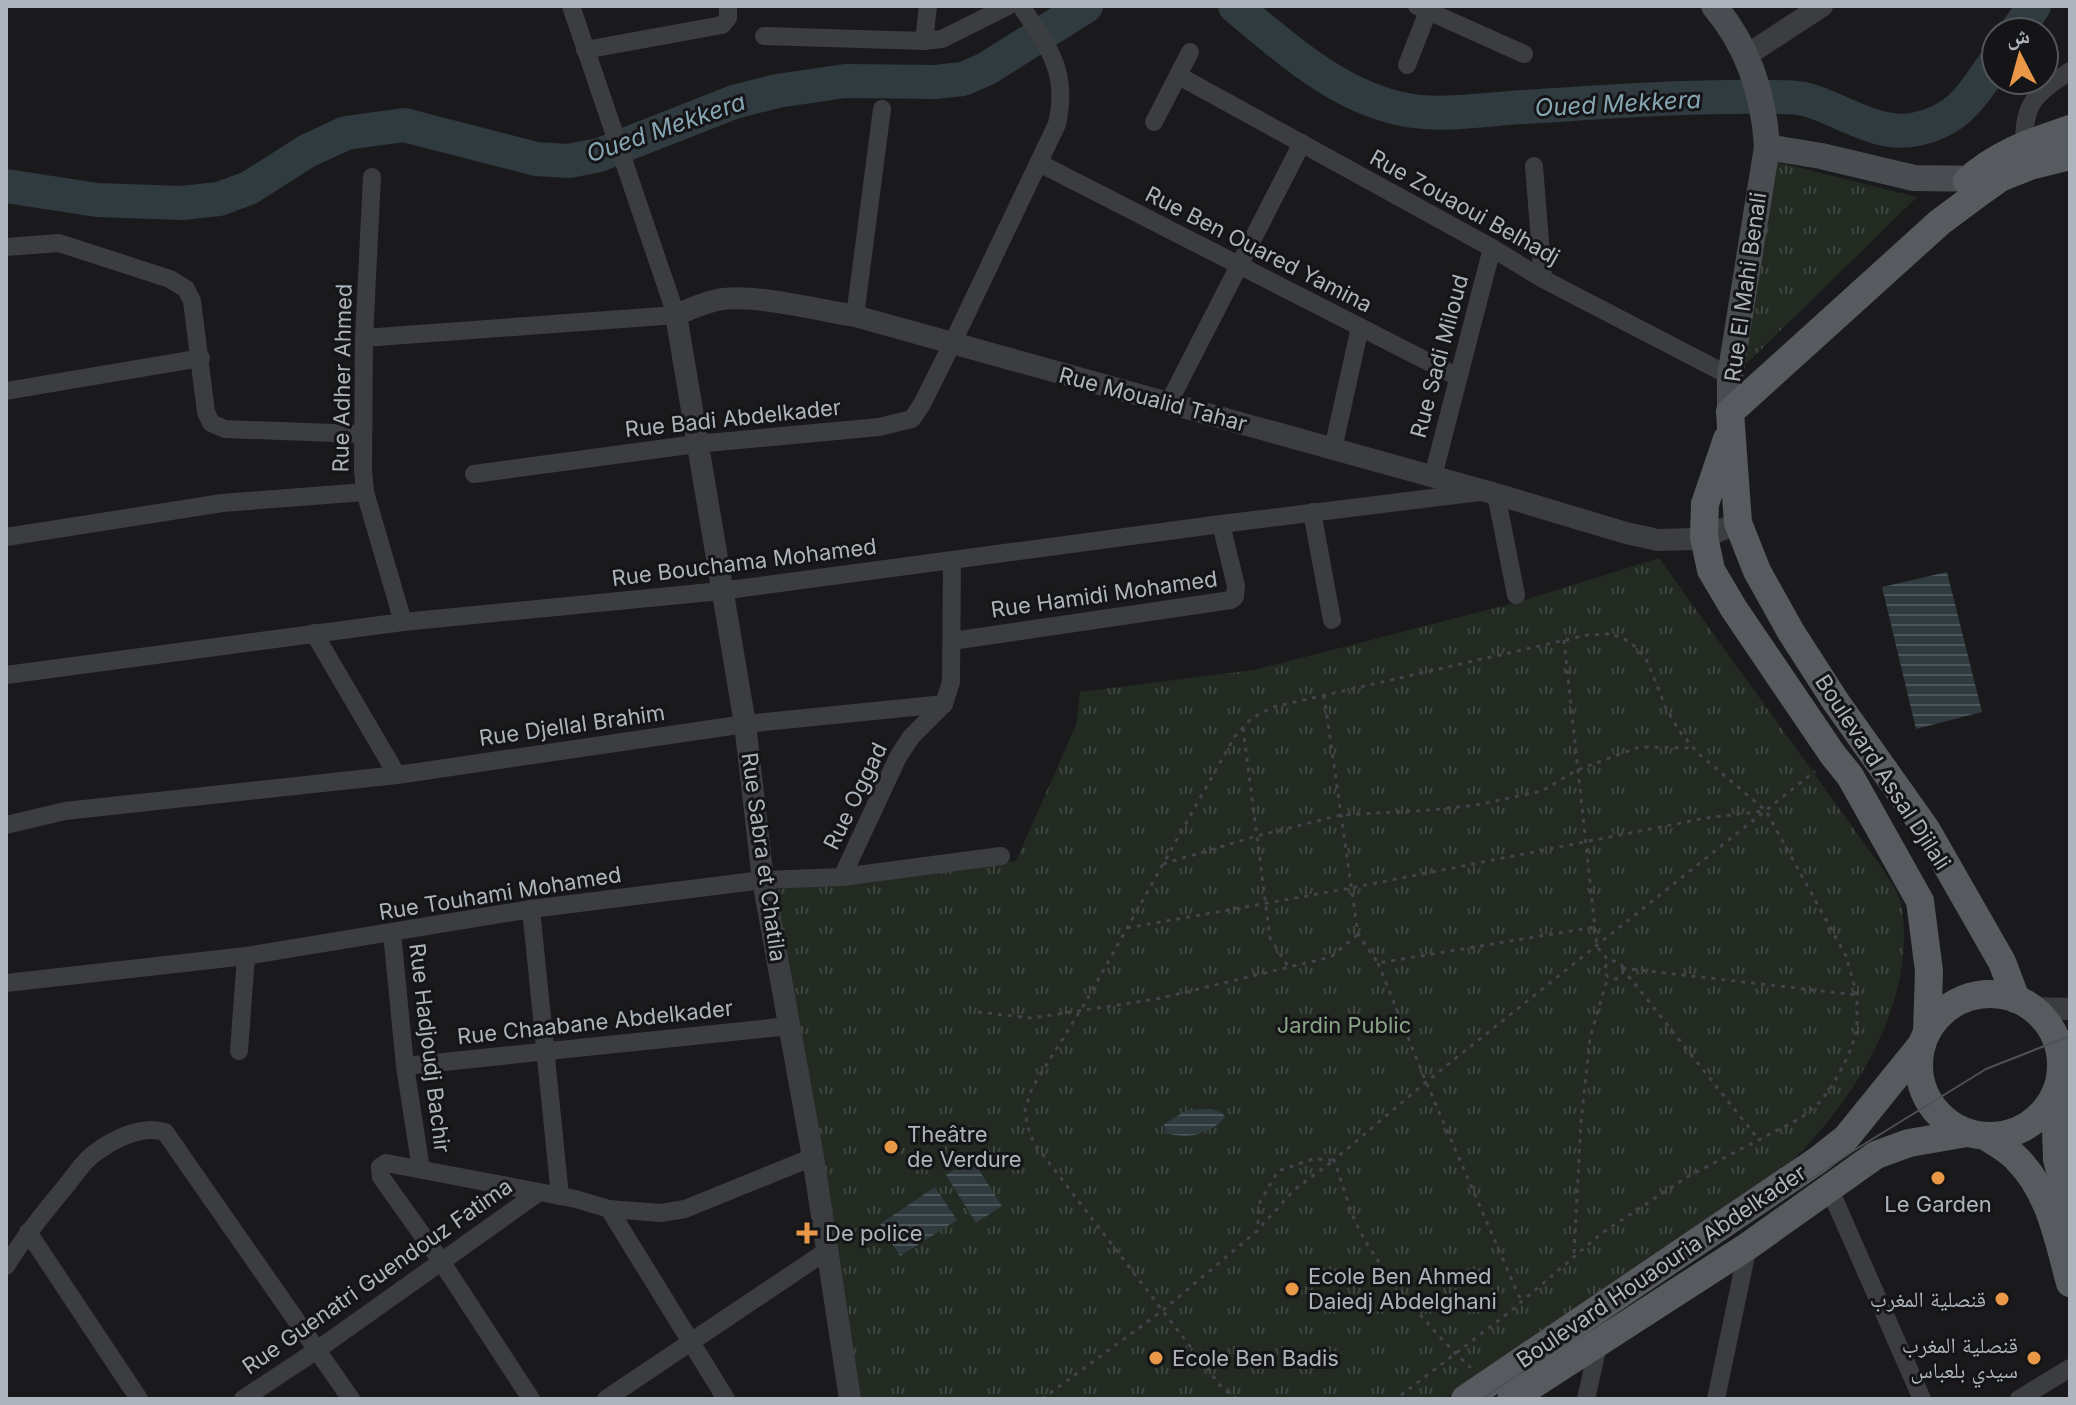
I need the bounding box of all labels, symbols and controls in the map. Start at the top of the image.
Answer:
north arrow [1980,16,2060,96]
text: ش [2005,22,2031,51]
water label: Oued Mekkera [1534,85,1702,122]
water label: Oued Mekkera [582,87,749,168]
street label: Rue Zouaoui Belhadj [1366,144,1564,270]
street label: Rue Ben Ouared Yamina [1141,180,1377,318]
street label: Rue El Mahi Benali [1719,191,1771,383]
street label: Rue Sadi Miloud [1405,272,1473,440]
street label: Rue Adher Ahmed [327,283,357,473]
street label: Rue Moualid Tahar [1056,361,1250,437]
street label: Rue Badi Abdelkader [624,394,842,442]
street label: Rue Bouchama Mohamed [610,533,878,591]
street label: Rue Hamidi Mohamed [989,565,1219,623]
street label: Boulevard Assal Djilali [1810,669,1956,875]
street label: Rue Djellal Brahim [477,699,667,751]
street label: Rue Oggad [818,738,892,854]
street label: Rue Sabra et Chatila [736,751,792,963]
street label: Rue Touhami Mohamed [377,861,623,925]
street label: Rue Hadjoudj Bachir [404,942,456,1154]
street label: Rue Chaabane Abdelkader [456,995,734,1049]
park label: Jardin Public [1277,1012,1411,1038]
place label: Theâtre de Verdure [907,1121,1022,1172]
marker: Theâtre de Verdure [882,1138,900,1156]
street label: Boulevard Houaouria Abdelkader [1511,1159,1811,1373]
marker: Le Garden [1929,1169,1947,1187]
street label: Rue Guenatri Guendouz Fatima [237,1173,517,1379]
place label: Le Garden [1884,1191,1992,1217]
place label: De police [825,1220,923,1246]
marker: De police [796,1222,818,1244]
place label: Ecole Ben Ahmed Daiedj Abdelghani [1308,1263,1497,1314]
marker: Ecole Ben Ahmed Daiedj Abdelghani [1283,1280,1301,1298]
place label: قنصلية المغرب [1870,1286,1986,1312]
marker: قنصلية المغرب [1993,1290,2011,1308]
place label: قنصلية المغرب سيدي بلعباس [1902,1332,2018,1388]
place label: Ecole Ben Badis [1172,1345,1339,1371]
marker: Ecole Ben Badis [1147,1349,1165,1367]
marker: قنصلية المغرب سيدي بلعباس [2025,1349,2043,1367]

